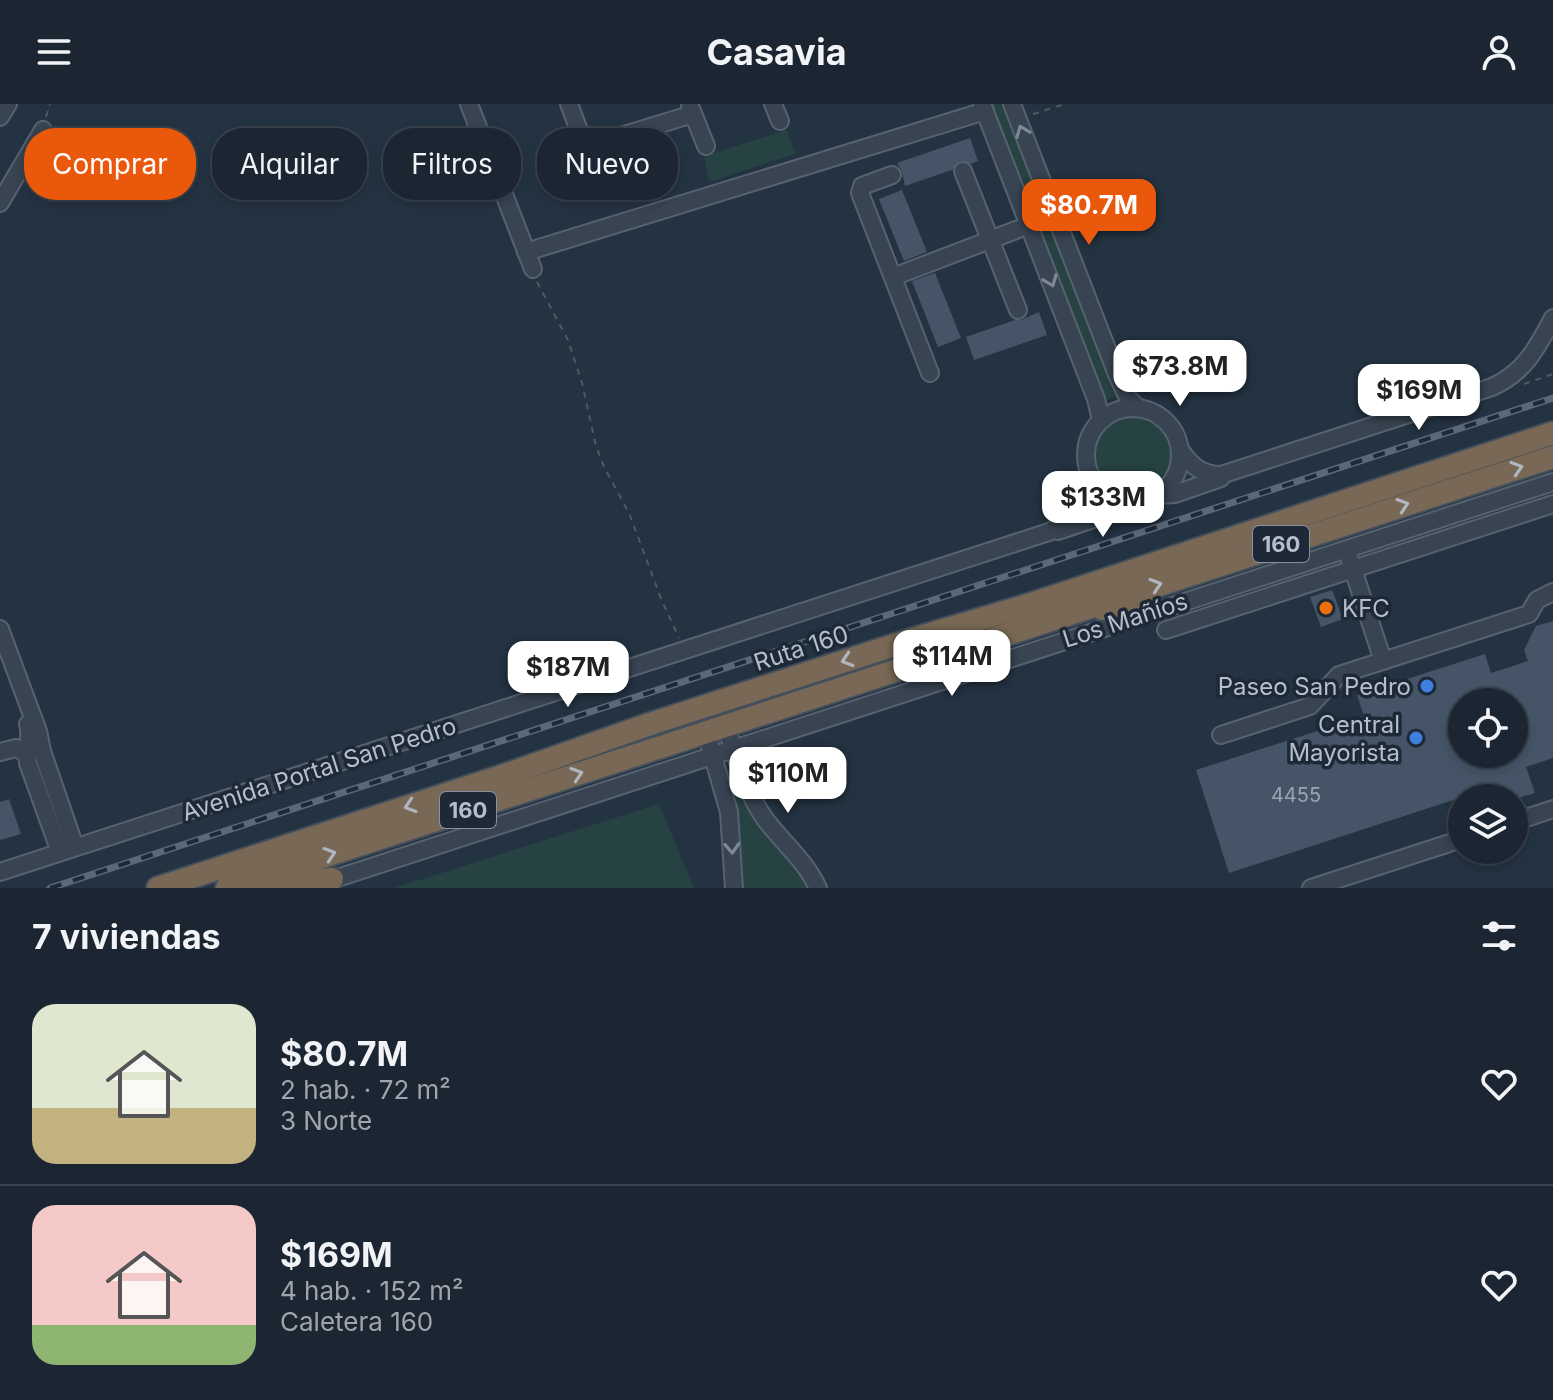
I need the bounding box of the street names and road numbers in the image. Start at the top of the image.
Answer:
road number: 160 [1253,526,1309,562]
street label: Los Mañíos [1059,586,1191,654]
street label: Ruta 160 [750,619,852,677]
street label: Avenida Portal San Pedro [178,711,460,827]
road number: 160 [440,792,496,828]

